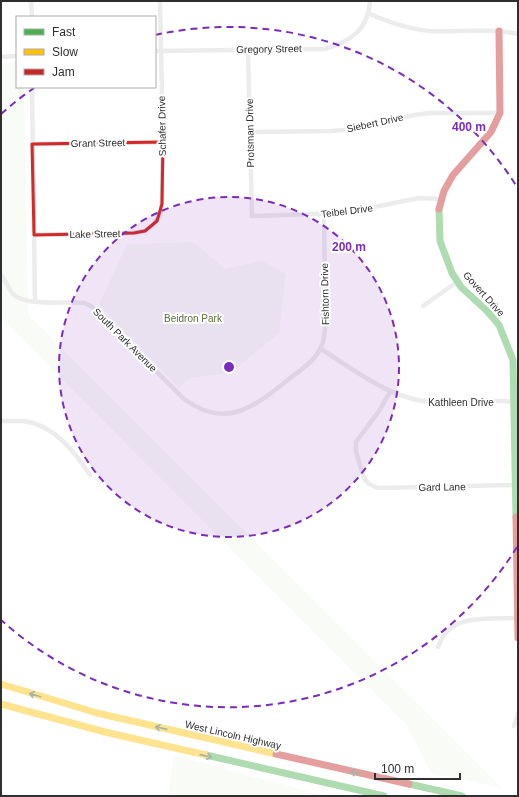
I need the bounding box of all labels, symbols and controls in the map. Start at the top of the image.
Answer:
legend [16,16,156,88]
text: Fast [52,25,76,39]
street label: Gregory Street [236,43,302,55]
text: Slow [52,45,78,59]
text: Jam [52,65,75,79]
street label: Schafer Drive [156,95,168,156]
street label: Protsman Drive [244,98,256,168]
street label: Siebert Drive [346,112,405,134]
text: 400 m [452,120,486,134]
street label: Grant Street [71,137,126,149]
street label: Teibel Drive [320,202,374,220]
street label: Lake Street [69,228,121,240]
text: 200 m [332,240,366,254]
street label: Fishtorn Drive [319,262,331,325]
street label: Govert Drive [461,269,507,319]
street label: South Park Avenue [91,306,159,374]
park label: Beidron Park [164,313,223,324]
centre of rings [222,360,236,374]
street label: Kathleen Drive [428,397,494,408]
street label: Gard Lane [418,481,466,493]
one-way arrow [29,691,42,698]
street label: West Lincoln Highway [184,719,282,751]
one-way arrow [155,724,168,731]
one-way arrow [199,753,212,761]
scale bar [375,755,460,781]
text: 100 m [381,762,414,776]
one-way arrow [350,768,363,776]

